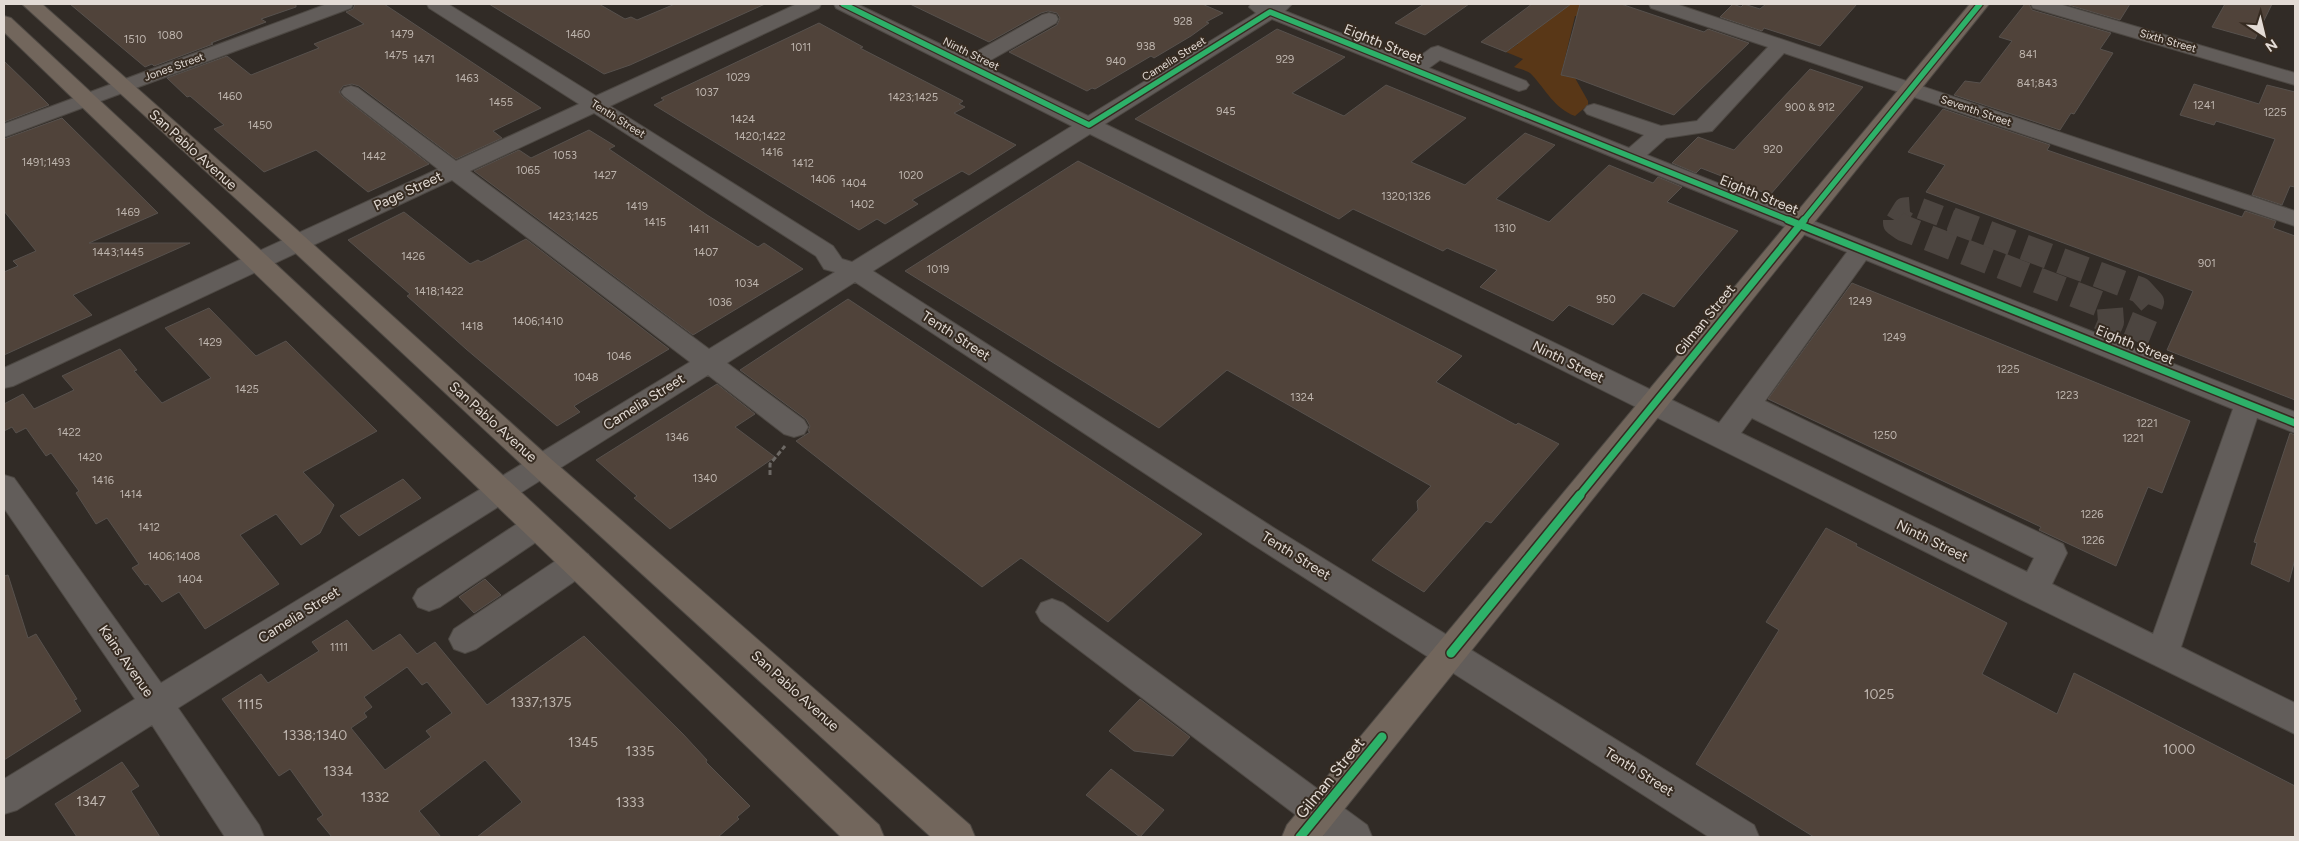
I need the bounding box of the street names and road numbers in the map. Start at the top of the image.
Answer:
street label: Eighth Street [1341,21,1425,67]
street label: Sixth Street [2138,27,2198,55]
street label: Camelia Street [1140,34,1208,84]
street label: Ninth Street [941,35,1001,73]
street label: Jones Street [142,50,206,84]
street label: Seventh Street [1939,93,2013,129]
street label: Tenth Street [589,97,647,141]
street label: San Pablo Avenue [146,106,241,194]
street label: Page Street [371,168,445,214]
street label: Eighth Street [1717,172,1801,218]
street label: Gilman Street [1671,281,1739,359]
street label: Tenth Street [919,308,993,364]
street label: Eighth Street [2093,322,2177,368]
street label: Ninth Street [1529,337,1607,387]
street label: Camelia Street [600,370,688,434]
street label: San Pablo Avenue [446,378,541,466]
street label: Ninth Street [1893,516,1971,566]
street label: Tenth Street [1258,528,1334,584]
street label: Camelia Street [255,583,343,647]
street label: Kains Avenue [95,622,157,701]
street label: San Pablo Avenue [748,647,843,735]
street label: Gilman Street [1292,734,1368,822]
street label: Tenth Street [1601,744,1677,800]

